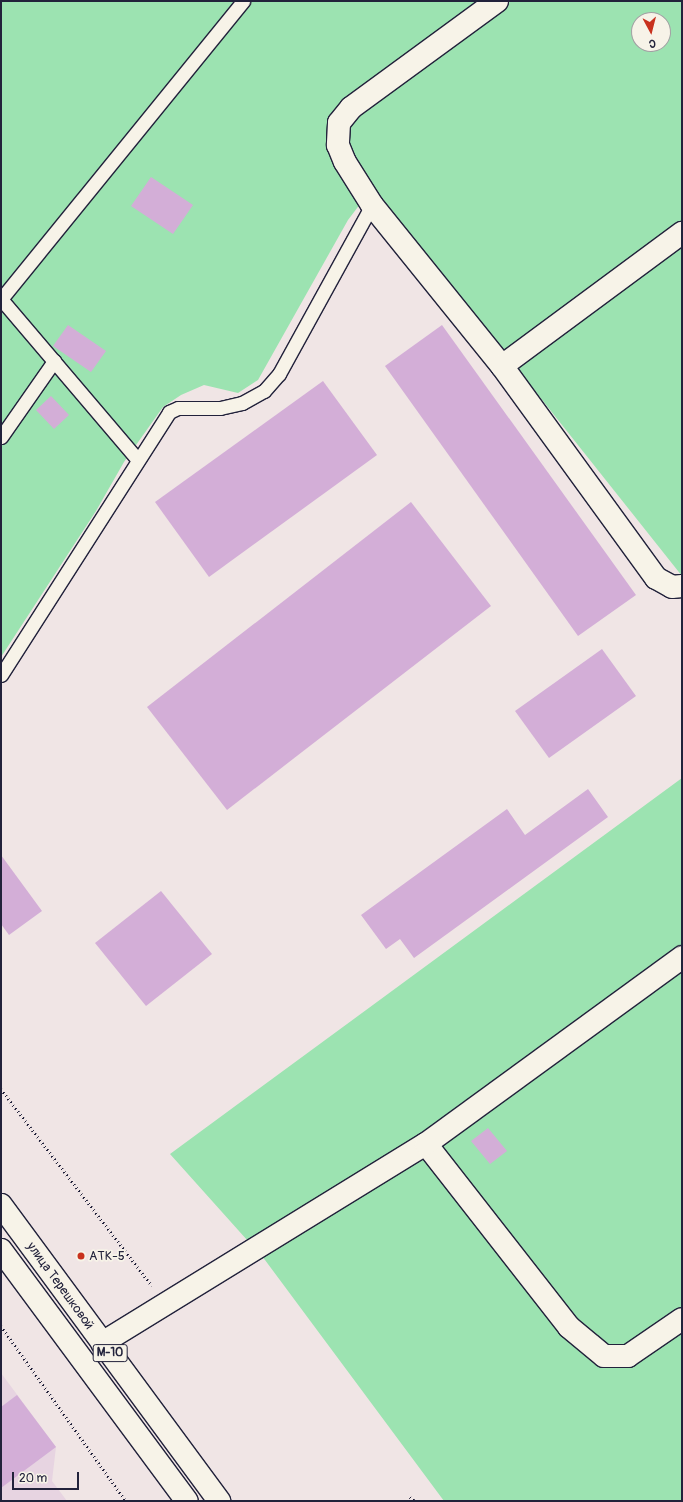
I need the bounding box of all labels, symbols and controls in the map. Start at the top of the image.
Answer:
north arrow [631,12,671,52]
text: С [648,37,657,50]
street label: улица Терешковой [23,1239,97,1333]
place label: АТК-5 [89,1248,125,1264]
marker: АТК-5 [76,1251,86,1261]
road number: М-10 [92,1343,128,1363]
scale bar [14,1464,81,1490]
text: 20 m [19,1471,47,1486]

